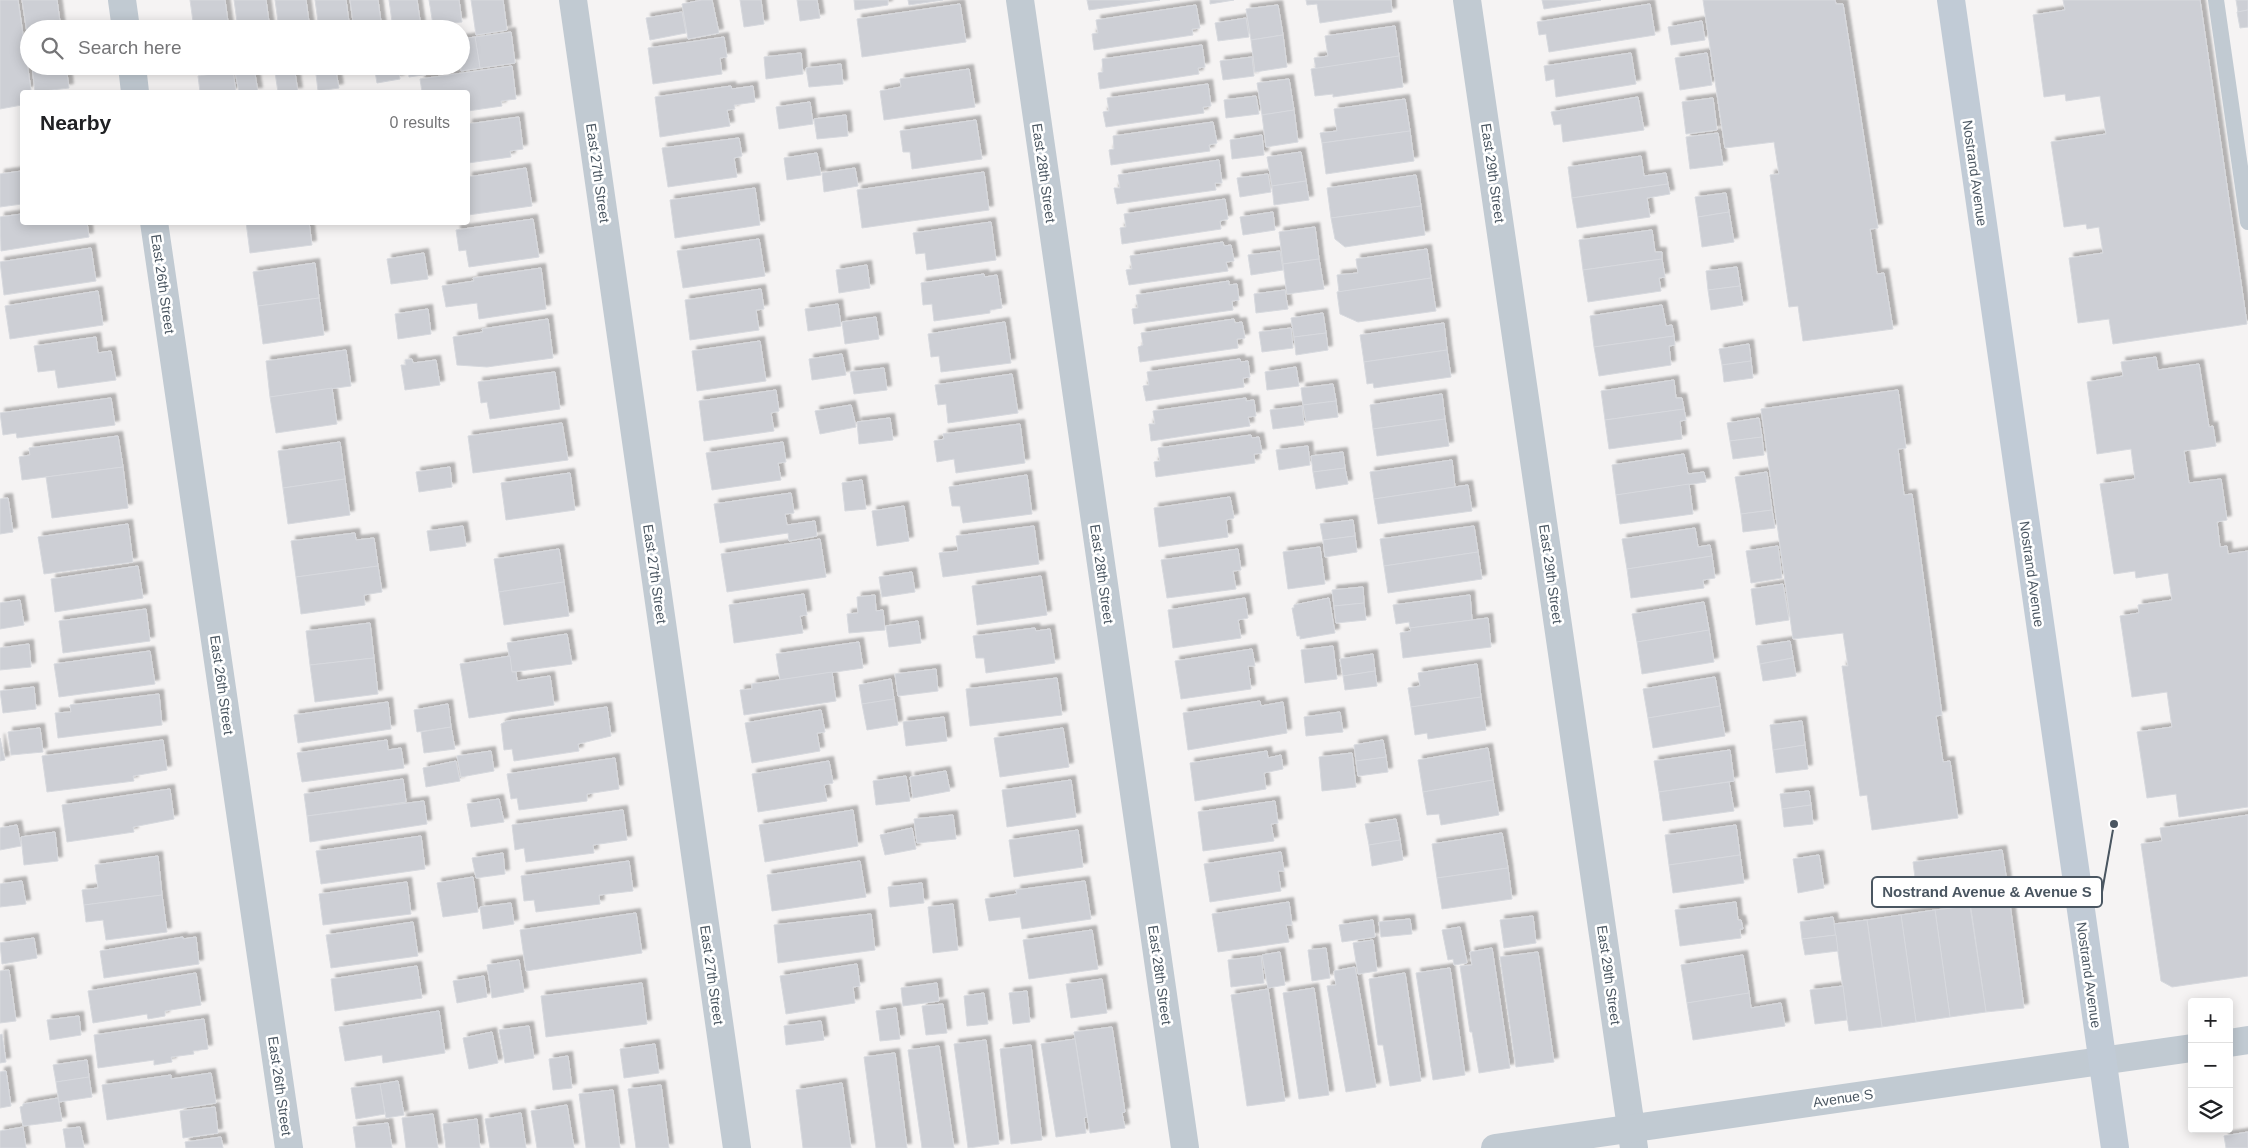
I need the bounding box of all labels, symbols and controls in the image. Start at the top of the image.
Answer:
search box [20,20,470,75]
icon: search [38,34,66,62]
text: Search here [78,37,182,58]
text: Nearby [40,111,111,134]
text: 0 results [390,114,450,131]
street label: Nostrand Avenue [1960,119,1990,227]
street label: East 27th Street [583,122,613,224]
street label: East 28th Street [1029,122,1059,224]
street label: East 29th Street [1478,122,1508,224]
street label: East 26th Street [148,233,178,335]
street label: Nostrand Avenue [2017,520,2047,628]
street label: East 27th Street [640,523,670,625]
street label: East 28th Street [1087,523,1117,625]
street label: East 29th Street [1536,523,1566,625]
street label: East 26th Street [207,634,237,736]
callout: Nostrand Avenue & Avenue S [1872,877,2102,907]
text: Nostrand Avenue & Avenue S [1882,883,2092,900]
street label: Nostrand Avenue [2074,921,2104,1029]
street label: East 27th Street [697,924,727,1026]
street label: East 28th Street [1145,924,1175,1026]
street label: East 29th Street [1594,924,1624,1026]
map controls [2188,998,2233,1133]
button: + [2188,998,2233,1043]
street label: East 26th Street [265,1035,295,1137]
button: − [2188,1043,2233,1088]
street label: Avenue S [1812,1086,1874,1110]
button: layers [2188,1088,2233,1133]

